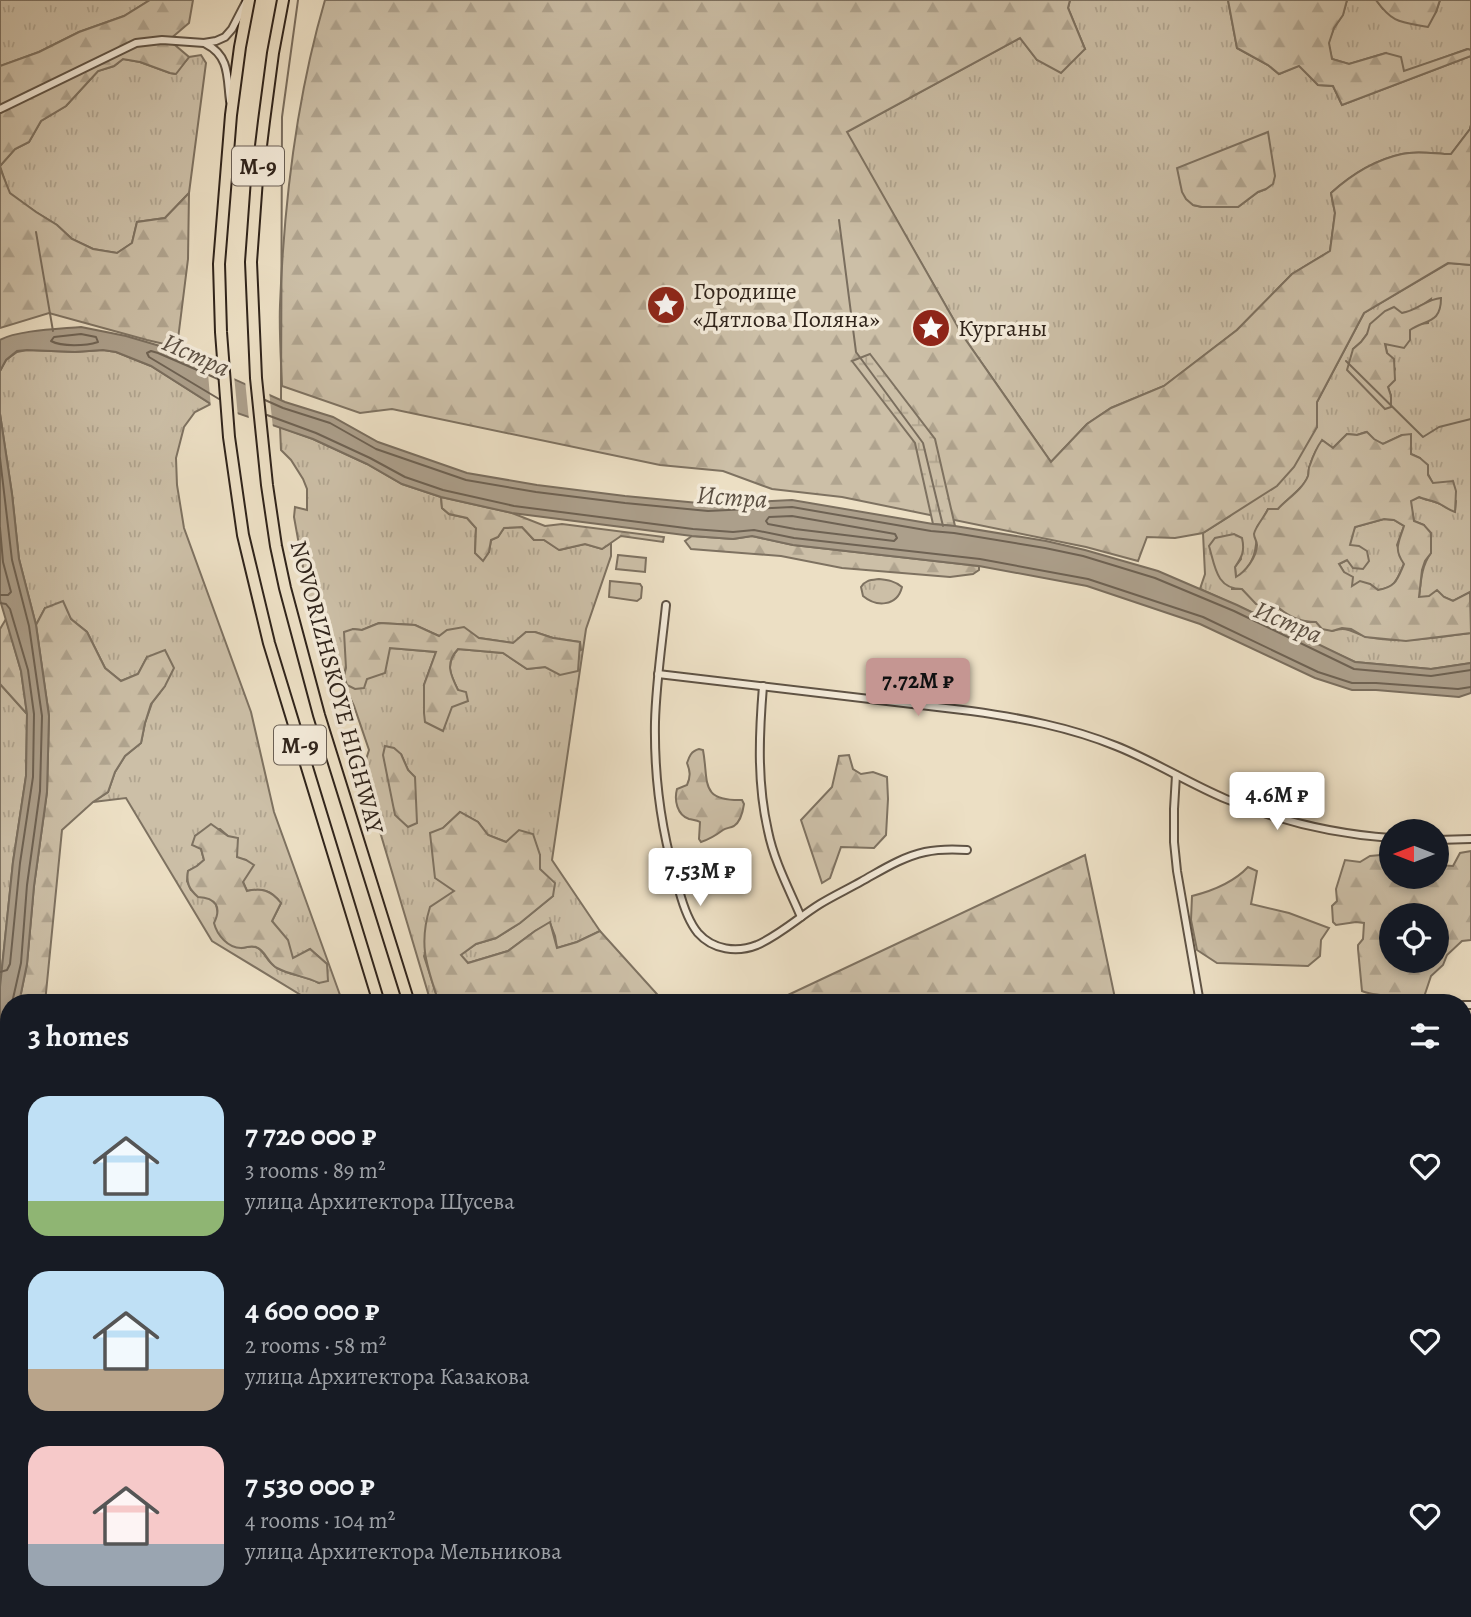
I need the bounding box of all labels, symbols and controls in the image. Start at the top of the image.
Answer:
road number: М-9 [232,146,284,186]
place label: Городище «Дятлова Поляна» [693,275,880,335]
place icon: Городище «Дятлова Поляна» [645,284,687,326]
place icon: Курганы [910,307,952,349]
place label: Курганы [958,312,1047,344]
water label: Истра [157,325,235,385]
water label: Истра [695,477,769,517]
street label: NOVORIZHSKOYE HIGHWAY [282,537,392,838]
water label: Истра [1249,592,1327,652]
pin: 7.72M ₽ [853,658,983,718]
text: 7.72M ₽ [882,665,954,696]
road number: М-9 [274,726,326,764]
pin: 4.6M ₽ [1220,772,1334,832]
text: 4.6M ₽ [1246,779,1308,810]
north arrow [1379,819,1449,889]
map controls [1379,819,1449,973]
pin: 7.53M ₽ [635,848,765,908]
text: 7.53M ₽ [665,855,735,886]
button: locate [1379,903,1449,973]
text: 3 homes [28,1016,129,1056]
icon: filters [1406,1017,1444,1055]
text: 7 720 000 ₽ [245,1115,376,1155]
icon: home [84,1124,168,1208]
icon: heart [1406,1147,1444,1185]
text: 3 rooms · 89 m² [245,1155,386,1186]
text: улица Архитектора Щусева [245,1186,515,1217]
text: 4 600 000 ₽ [245,1290,379,1330]
icon: home [84,1299,168,1383]
icon: heart [1406,1322,1444,1360]
text: 2 rooms · 58 m² [245,1330,386,1361]
text: улица Архитектора Казакова [245,1361,530,1392]
text: 7 530 000 ₽ [245,1465,375,1505]
icon: home [84,1474,168,1558]
icon: heart [1406,1497,1444,1535]
text: 4 rooms · 104 m² [245,1505,395,1536]
text: улица Архитектора Мельникова [245,1536,562,1567]

